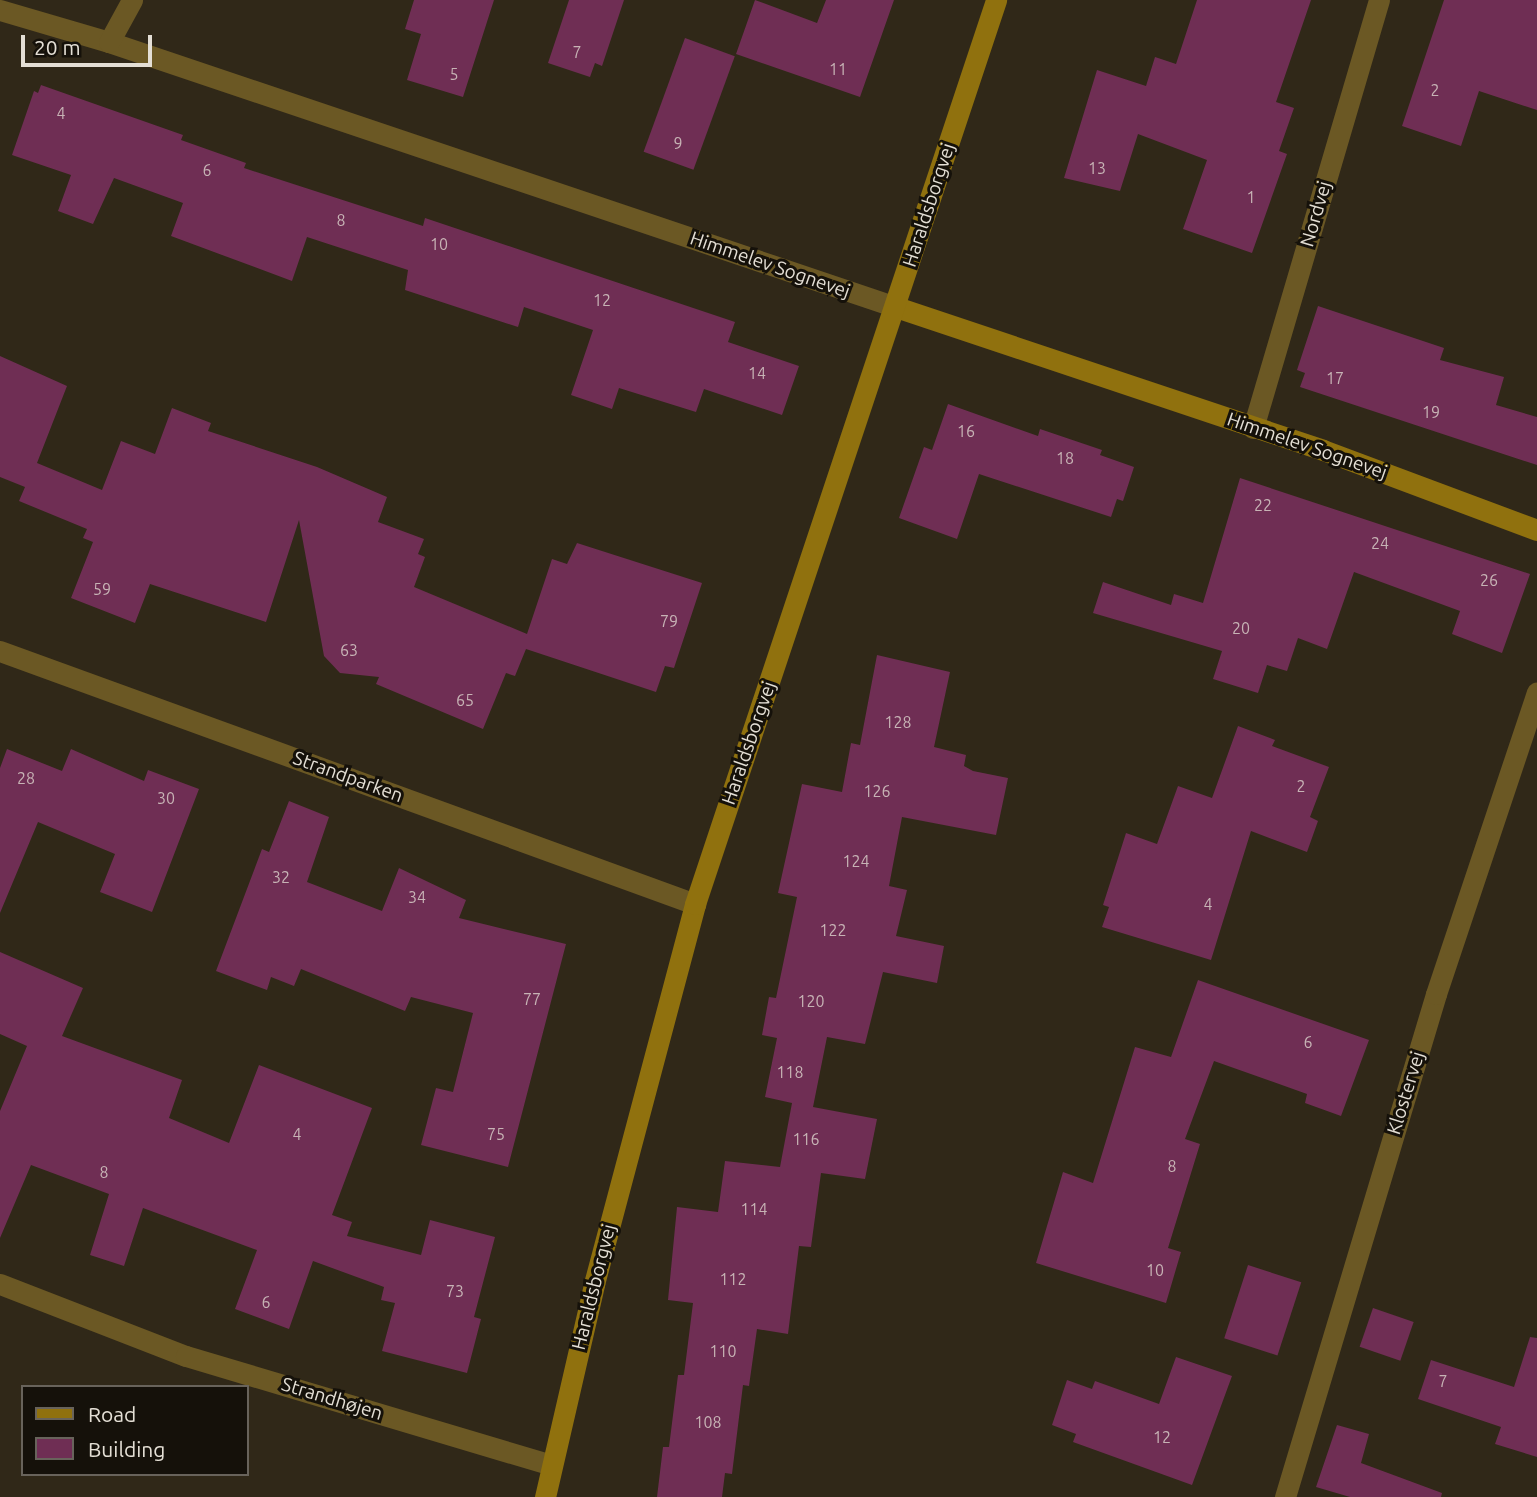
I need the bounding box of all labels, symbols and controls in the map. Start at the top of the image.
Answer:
scale bar [24,21,156,65]
text: 20 m [34,35,81,59]
house number: 7 [572,42,582,62]
house number: 11 [829,59,847,79]
house number: 5 [449,64,459,84]
house number: 2 [1430,80,1440,100]
house number: 4 [56,103,66,123]
house number: 9 [673,133,683,153]
street label: Haraldsborgvej [898,140,960,270]
house number: 13 [1088,158,1106,178]
house number: 6 [202,160,212,180]
street label: Nordvej [1296,179,1336,249]
house number: 1 [1246,187,1256,207]
house number: 8 [336,210,346,230]
street label: Himmelev Sognevej [687,227,853,303]
house number: 10 [430,234,448,254]
house number: 12 [593,290,611,310]
house number: 14 [748,363,766,383]
house number: 17 [1326,368,1344,388]
house number: 19 [1422,402,1440,422]
street label: Himmelev Sognevej [1224,408,1390,484]
house number: 16 [957,421,975,441]
house number: 18 [1056,448,1074,468]
house number: 22 [1254,495,1272,515]
house number: 24 [1371,533,1389,553]
house number: 26 [1480,570,1498,590]
house number: 59 [93,579,111,599]
house number: 79 [660,611,678,631]
house number: 20 [1232,618,1250,638]
house number: 63 [340,640,358,660]
street label: Haraldsborgvej [717,678,781,808]
house number: 65 [456,690,474,710]
house number: 128 [884,712,912,732]
street label: Strandparken [290,747,406,807]
house number: 28 [17,768,35,788]
house number: 2 [1296,776,1306,796]
house number: 126 [863,781,891,801]
house number: 30 [157,788,175,808]
house number: 124 [842,851,870,871]
house number: 32 [272,867,290,887]
house number: 34 [408,887,426,907]
house number: 4 [1203,894,1213,914]
house number: 122 [819,920,847,940]
house number: 77 [523,989,541,1009]
house number: 120 [797,991,825,1011]
house number: 6 [1303,1032,1313,1052]
street label: Klostervej [1383,1049,1429,1137]
house number: 118 [776,1062,804,1082]
house number: 4 [292,1124,302,1144]
house number: 75 [487,1124,505,1144]
house number: 116 [792,1129,820,1149]
house number: 8 [1167,1156,1177,1176]
house number: 8 [99,1162,109,1182]
house number: 114 [740,1199,768,1219]
street label: Haraldsborgvej [567,1222,621,1352]
house number: 10 [1146,1260,1164,1280]
house number: 112 [719,1269,747,1289]
house number: 73 [446,1281,464,1301]
house number: 6 [261,1292,271,1312]
house number: 110 [709,1341,737,1361]
house number: 7 [1438,1371,1448,1391]
street label: Strandhøjen [279,1373,385,1425]
legend [21,1385,248,1476]
text: Road [88,1402,136,1426]
house number: 108 [694,1412,722,1432]
house number: 12 [1153,1427,1171,1447]
text: Building [88,1437,165,1461]

